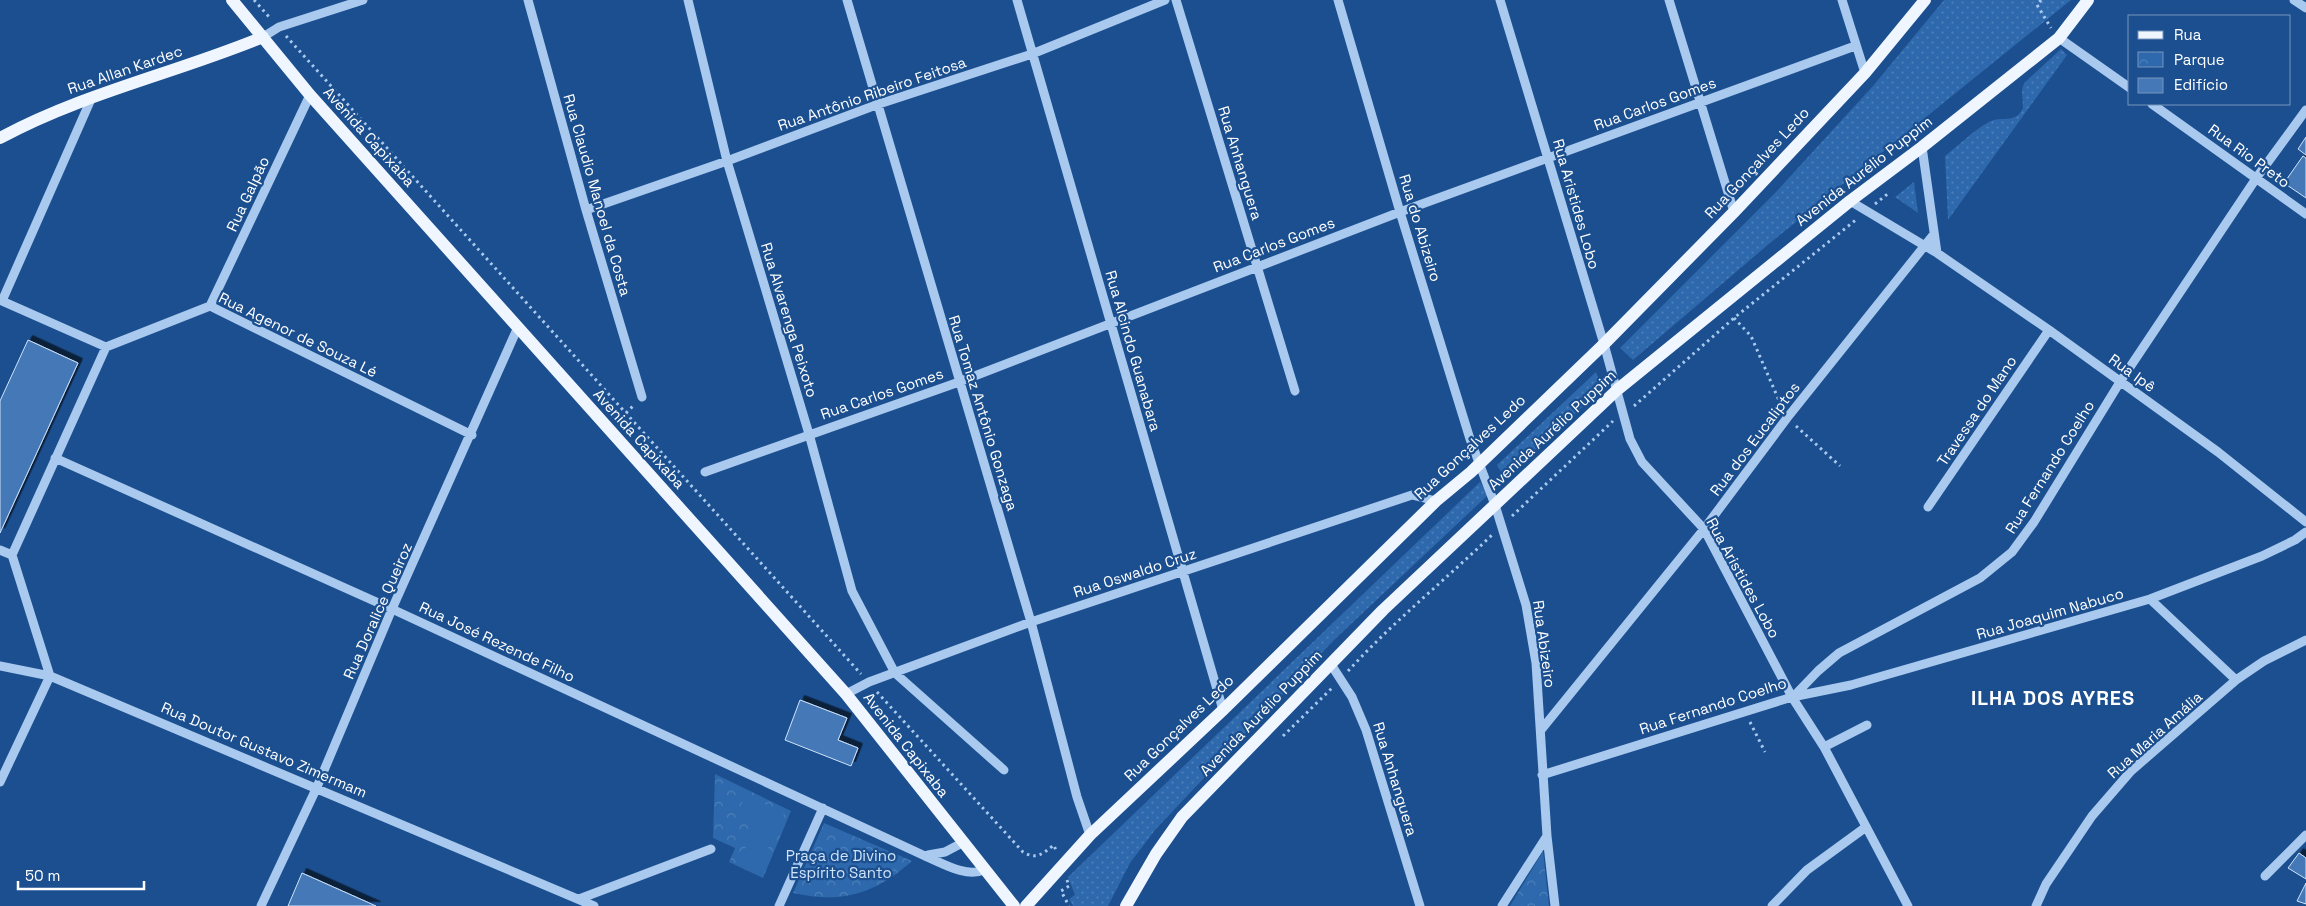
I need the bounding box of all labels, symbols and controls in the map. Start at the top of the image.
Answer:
legend [2128,15,2291,105]
text: Rua [2174,25,2202,44]
street label: Rua Allan Kardec [65,41,185,98]
text: Parque [2174,50,2225,69]
street label: Rua Antônio Ribeiro Feitosa [775,52,969,135]
street label: Rua Carlos Gomes [1591,73,1719,134]
text: Edifício [2174,75,2228,94]
street label: Avenida Capixaba [319,83,420,191]
street label: Rua Claudio Manoel da Costa [560,92,636,298]
street label: Rua Gonçalves Ledo [1700,103,1813,222]
street label: Rua Anhanguera [1214,104,1267,223]
street label: Avenida Aurélio Puppim [1792,111,1936,230]
street label: Rua Rio Preto [2205,120,2294,192]
street label: Rua Aristides Lobo [1549,137,1604,271]
street label: Rua Galpão [222,153,273,234]
street label: Rua do Abizeiro [1395,172,1446,284]
street label: Rua Carlos Gomes [1210,213,1337,276]
street label: Rua Alvarenga Peixoto [757,240,822,399]
street label: Rua Alcindo Guanabara [1101,268,1166,434]
street label: Rua Agenor de Souza Lé [216,288,381,381]
street label: Rua Tomaz Antônio Gonzaga [945,313,1022,513]
street label: Rua Ipê [2105,349,2160,396]
street label: Travessa do Mano [1933,352,2021,470]
street label: Rua Carlos Gomes [818,364,946,423]
street label: Avenida Aurélio Puppim [1484,365,1620,494]
street label: Rua dos Eucaliptos [1706,378,1804,499]
street label: Avenida Capixaba [589,385,690,493]
street label: Rua Gonçalves Ledo [1410,390,1529,503]
street label: Rua Fernando Coelho [2001,397,2098,537]
street label: Rua Aristides Lobo [1702,514,1784,641]
street label: Rua Doralice Queiroz [339,540,416,682]
street label: Rua Oswaldo Cruz [1071,544,1199,601]
street label: Rua Joaquim Nabuco [1974,583,2126,644]
street label: Rua José Rezende Filho [416,597,578,686]
street label: Rua Abizeiro [1529,599,1560,689]
street label: Avenida Aurélio Puppim [1195,646,1326,780]
street label: Rua Gonçalves Ledo [1120,670,1237,785]
street label: Rua Fernando Coelho [1637,673,1789,738]
district label: ILHA DOS AYRES [1971,685,2135,711]
street label: Rua Maria Amália [2103,687,2206,782]
street label: Avenida Capixaba [859,688,954,801]
street label: Rua Doutor Gustavo Zimermam [158,697,370,802]
street label: Rua Anhanguera [1369,720,1422,839]
park label: Praça de Divino Espírito Santo [786,846,896,882]
scale bar [18,858,144,890]
text: 50 m [25,866,60,885]

